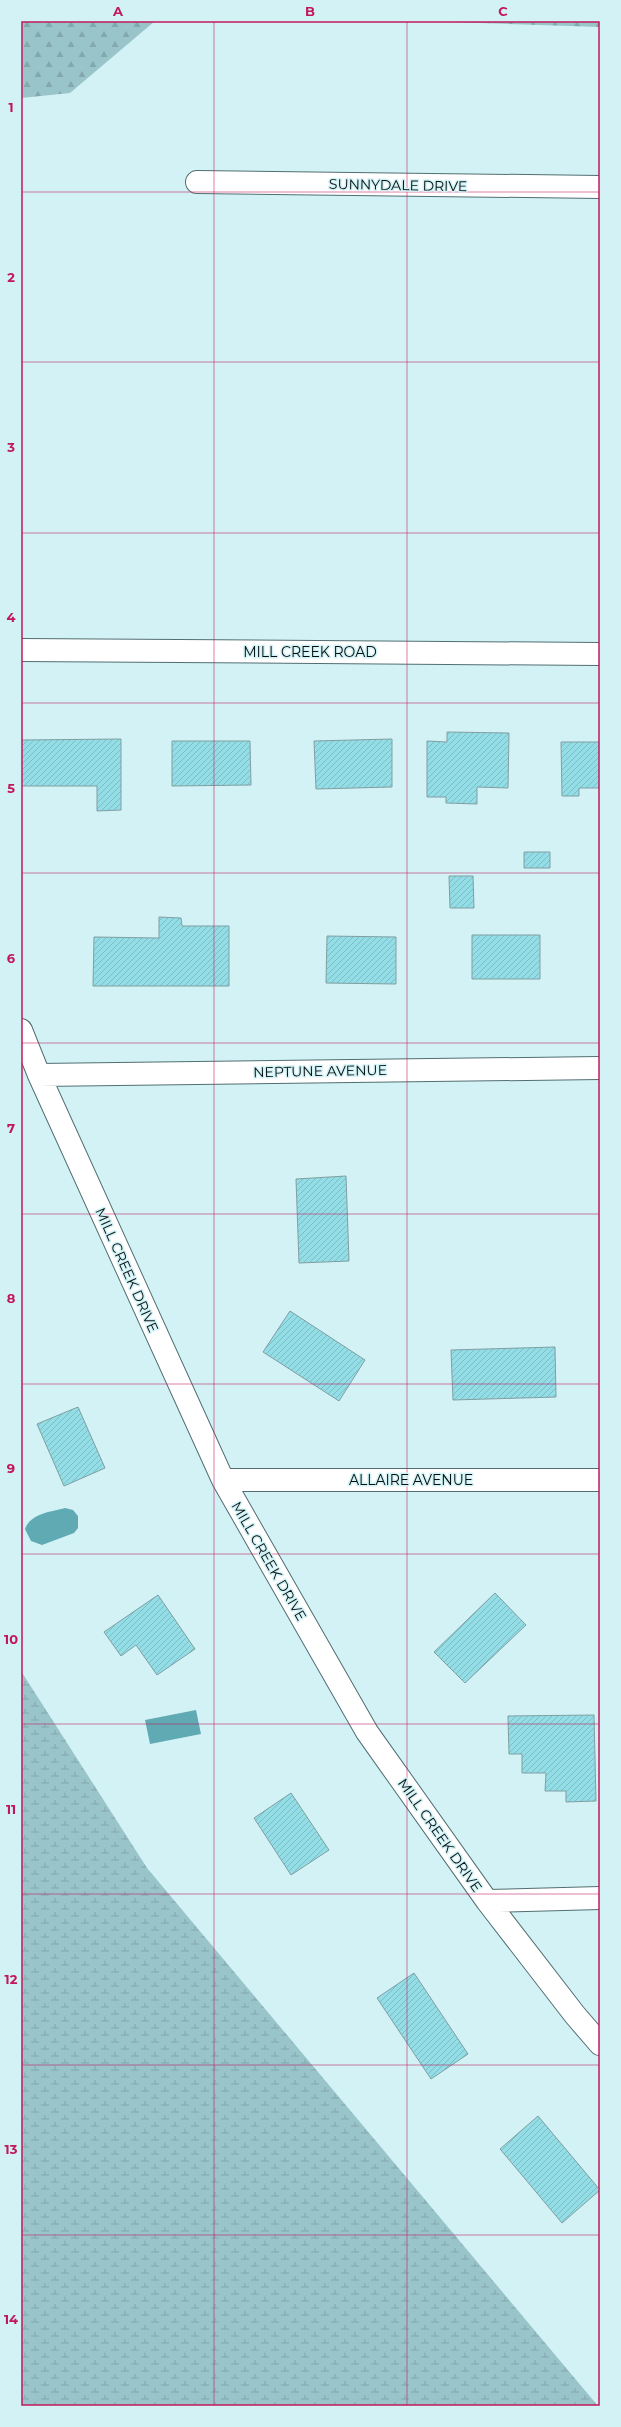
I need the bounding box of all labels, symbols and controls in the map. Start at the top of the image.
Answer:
text: A [112,3,124,19]
text: B [305,3,315,19]
text: C [498,3,508,19]
text: 1 [8,99,14,115]
street label: SUNNYDALE DRIVE [329,175,467,195]
text: 2 [7,269,15,285]
text: 3 [6,439,15,455]
text: 4 [7,609,16,625]
street label: MILL CREEK ROAD [243,643,377,661]
text: 5 [7,780,15,796]
text: 6 [7,950,16,966]
street label: NEPTUNE AVENUE [253,1061,387,1081]
text: 7 [7,1120,15,1136]
street label: MILL CREEK DRIVE [91,1205,163,1335]
text: 8 [7,1290,16,1306]
text: 9 [7,1460,15,1476]
street label: ALLAIRE AVENUE [349,1471,473,1489]
street label: MILL CREEK DRIVE [228,1498,310,1624]
text: 10 [4,1631,18,1647]
street label: MILL CREEK DRIVE [394,1775,486,1895]
text: 11 [6,1801,16,1817]
text: 12 [5,1971,18,1987]
text: 13 [5,2141,18,2157]
text: 14 [4,2311,18,2327]

